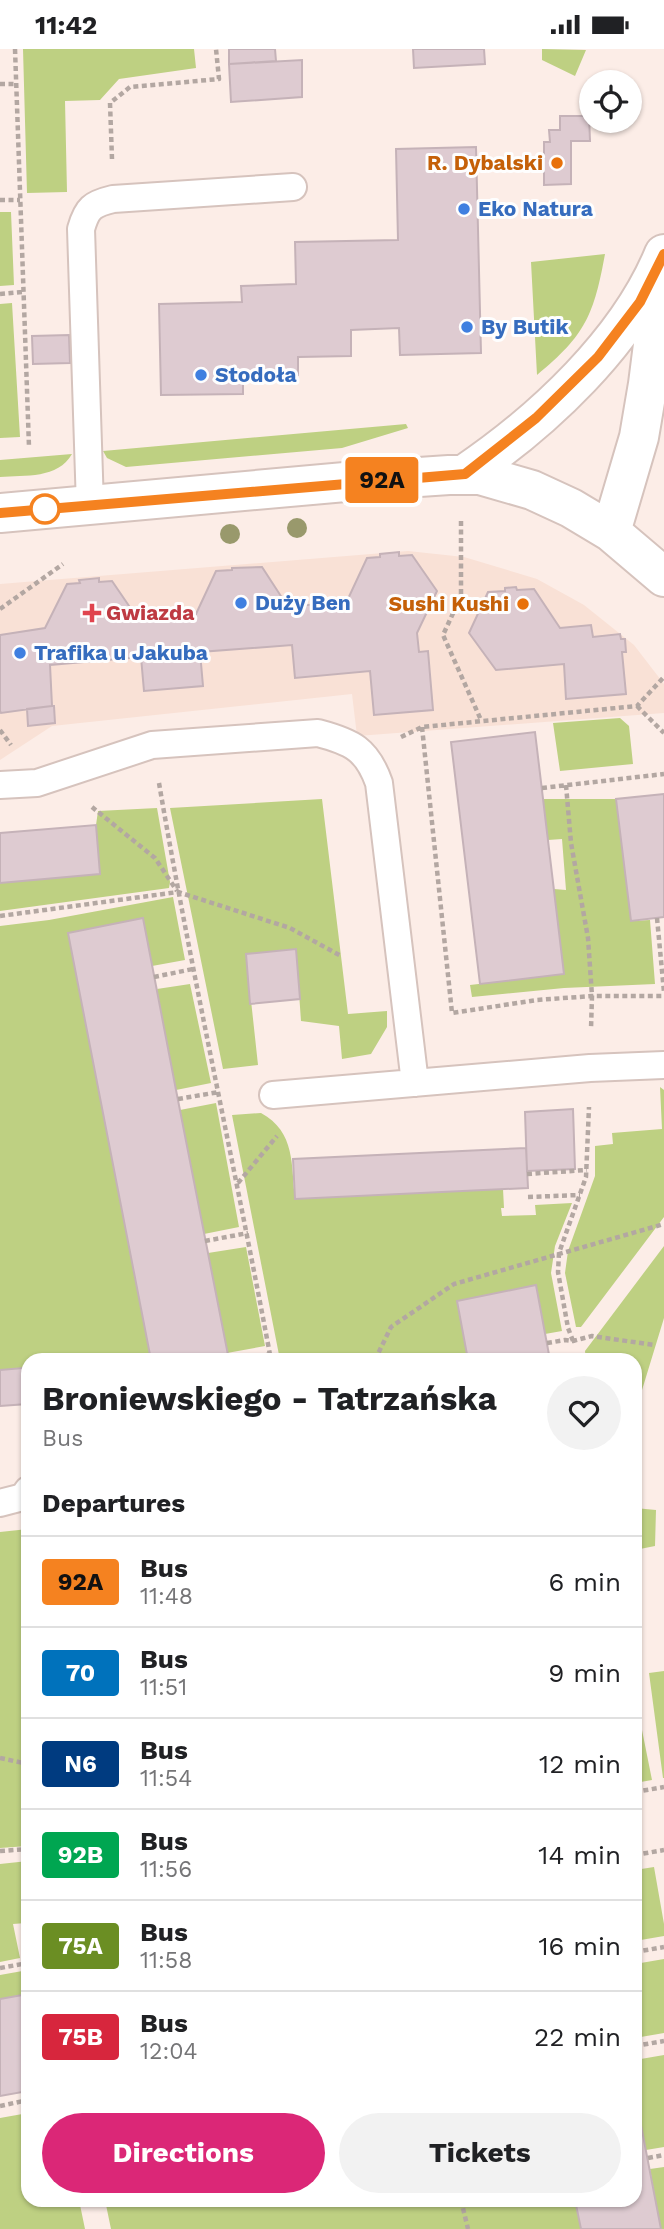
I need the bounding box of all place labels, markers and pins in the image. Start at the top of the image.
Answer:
place label: R. Dybalski [427,150,543,175]
marker: R. Dybalski [549,155,565,171]
place label: Eko Natura [478,196,594,221]
marker: Eko Natura [456,201,472,217]
place label: By Butik [481,314,569,339]
marker: By Butik [459,319,475,335]
place label: Stodoła [215,362,298,387]
marker: Stodoła [193,367,209,383]
unlabelled marker [30,494,60,524]
place label: Duży Ben [255,590,351,615]
place label: Sushi Kushi [389,591,509,616]
marker: Duży Ben [233,595,249,611]
marker: Sushi Kushi [515,596,531,612]
place label: Gwiazda [106,600,195,625]
marker: Gwiazda [84,605,100,621]
place label: Trafika u Jakuba [34,640,209,665]
marker: Trafika u Jakuba [12,645,28,661]

